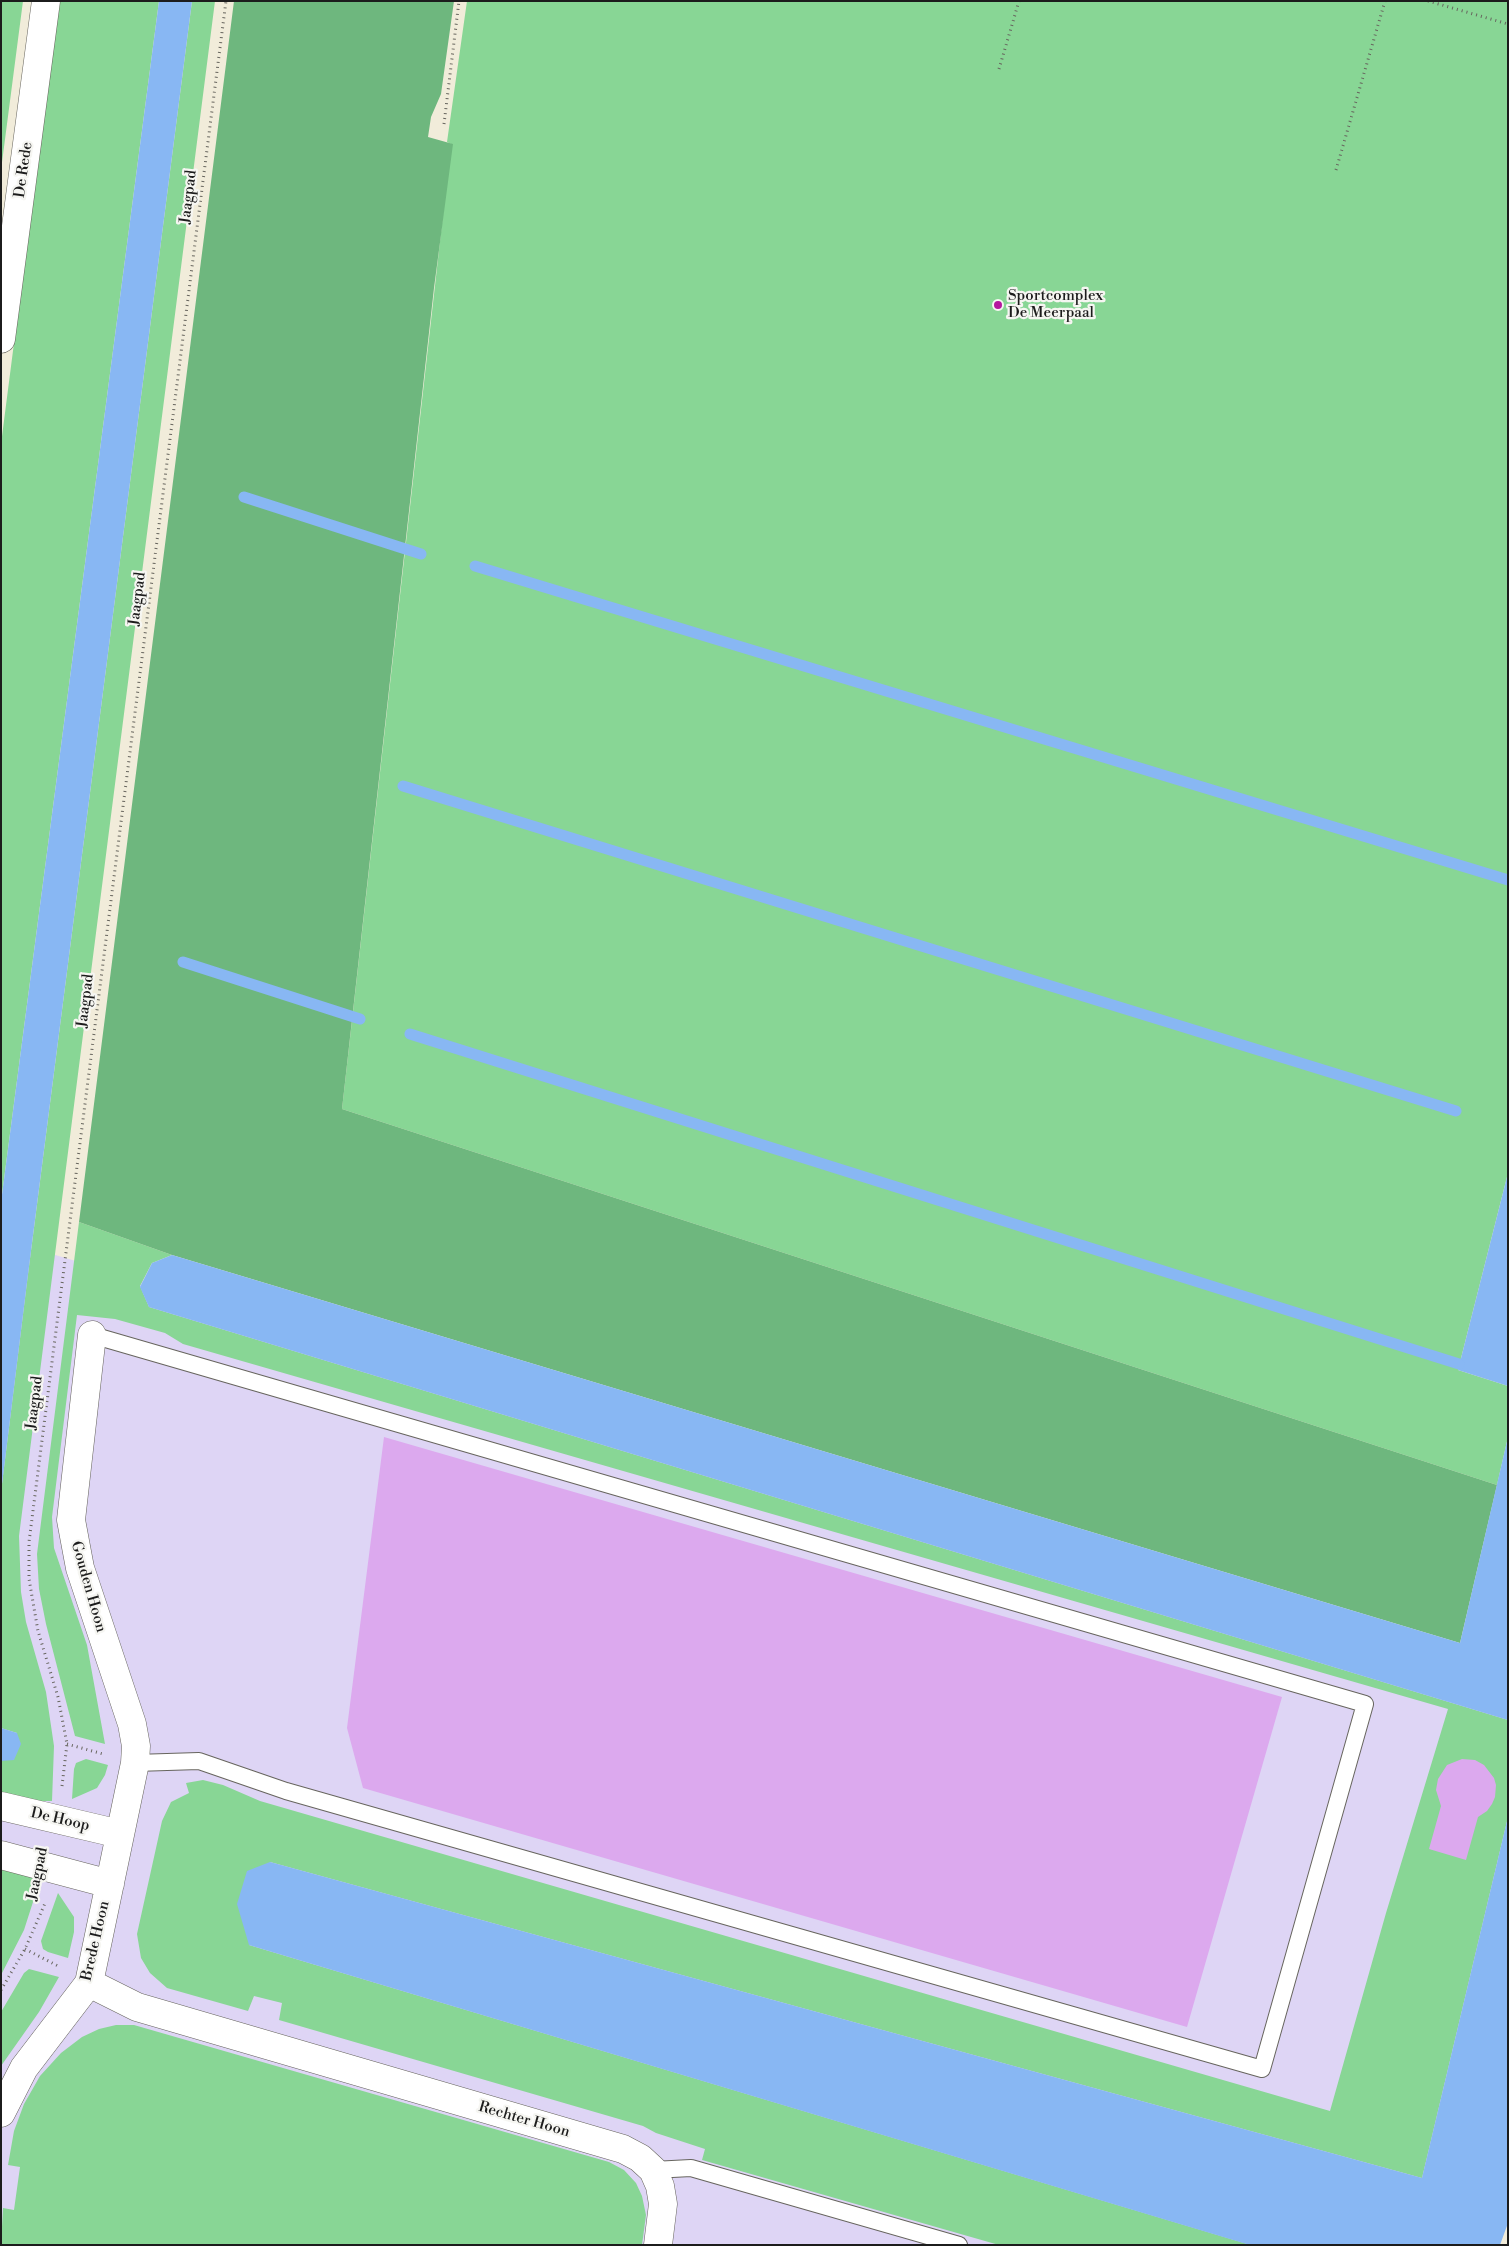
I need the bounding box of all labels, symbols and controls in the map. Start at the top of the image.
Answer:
street label: De Rede [11,141,37,199]
street label: Jaagpad [177,169,201,225]
place label: Sportcomplex De Meerpaal [1008,287,1103,322]
marker: Sportcomplex De Meerpaal [992,299,1004,311]
street label: Jaagpad [126,571,150,627]
street label: Jaagpad [74,973,98,1029]
street label: Jaagpad [23,1375,47,1431]
street label: Gouden Hoon [66,1539,110,1635]
street label: De Hoop [29,1804,91,1836]
street label: Jaagpad [24,1846,52,1902]
street label: Brede Hoon [78,1899,114,1983]
street label: Rechter Hoon [476,2098,572,2142]

